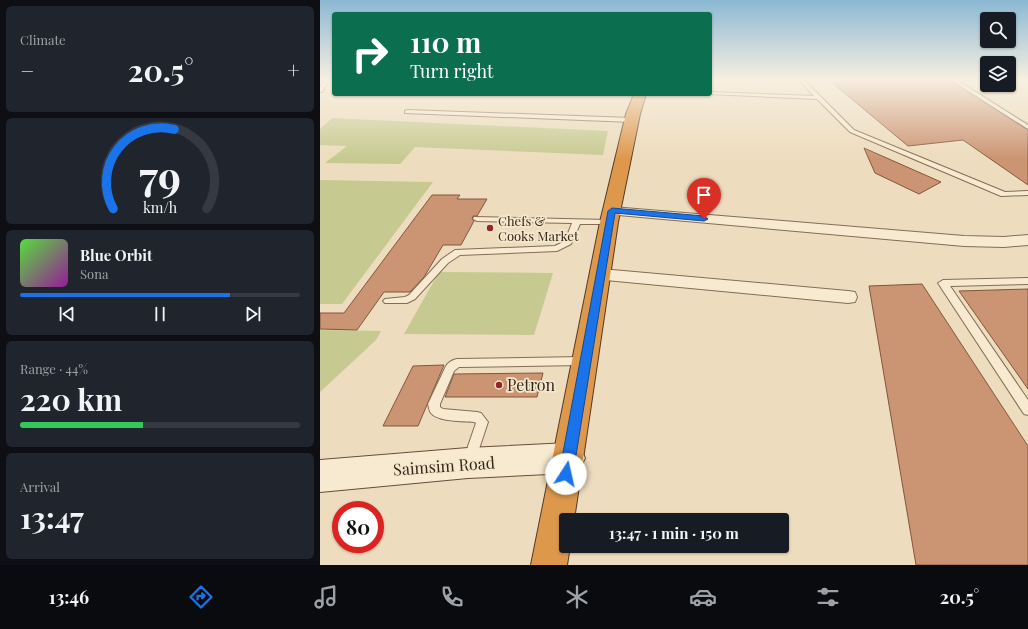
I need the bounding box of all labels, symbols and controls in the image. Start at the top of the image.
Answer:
map controls [980,12,1016,92]
button: search [980,12,1016,48]
text: 110 m [410,23,481,60]
icon: right [344,28,396,80]
text: Climate [20,31,66,48]
text: 20.5° [128,50,194,90]
text: − [20,55,34,85]
text: + [287,55,300,85]
button: layers [980,56,1016,92]
text: Turn right [410,59,493,83]
text: 79 [139,146,181,201]
pin [687,178,721,219]
icon: arrive [693,184,715,206]
text: km/h [143,197,178,216]
place label: Chefs & Cooks Market [498,212,579,244]
marker: Chefs & Cooks Market [485,223,495,233]
text: Blue Orbit [80,245,152,265]
text: Sona [80,265,108,282]
icon: previous [56,303,78,325]
icon: pause [149,303,171,325]
icon: next [242,303,264,325]
text: Range · 44% [20,360,88,377]
place label: Petron [507,374,556,395]
text: 220 km [20,379,122,419]
marker: Petron [494,380,504,390]
street label: Saimsim Road [392,451,496,480]
position arrow [545,453,587,495]
text: Arrival [20,478,60,495]
text: 13:47 [20,497,84,537]
speed limit sign: 80 [332,501,384,553]
text: 13:47 · 1 min · 150 m [609,523,739,543]
icon: directions [187,583,215,611]
icon: music [312,583,340,611]
icon: phone [438,583,466,611]
icon: climate [563,583,591,611]
icon: car [689,583,717,611]
icon: filters [814,583,842,611]
text: 13:46 [49,585,89,609]
text: 20.5° [940,585,979,609]

